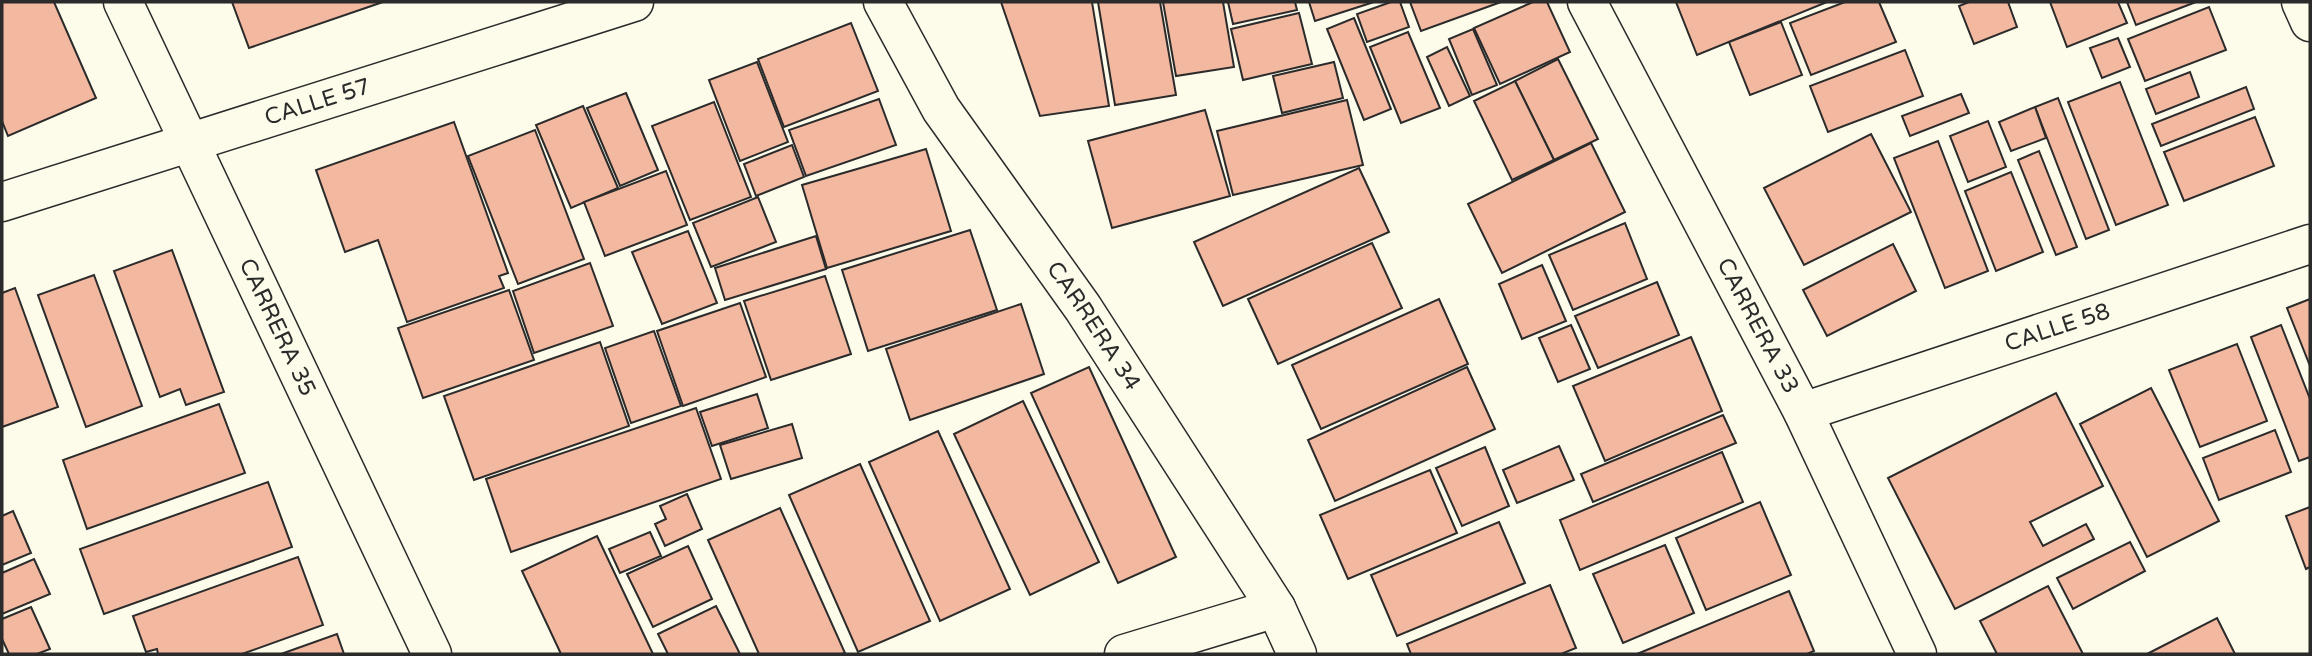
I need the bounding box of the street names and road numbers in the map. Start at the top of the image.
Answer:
street label: CALLE 57 [261,72,374,132]
street label: CARRERA 33 [1710,253,1805,398]
street label: CARRERA 35 [233,254,322,401]
street label: CARRERA 34 [1040,256,1146,396]
street label: CALLE 58 [2001,297,2114,358]

